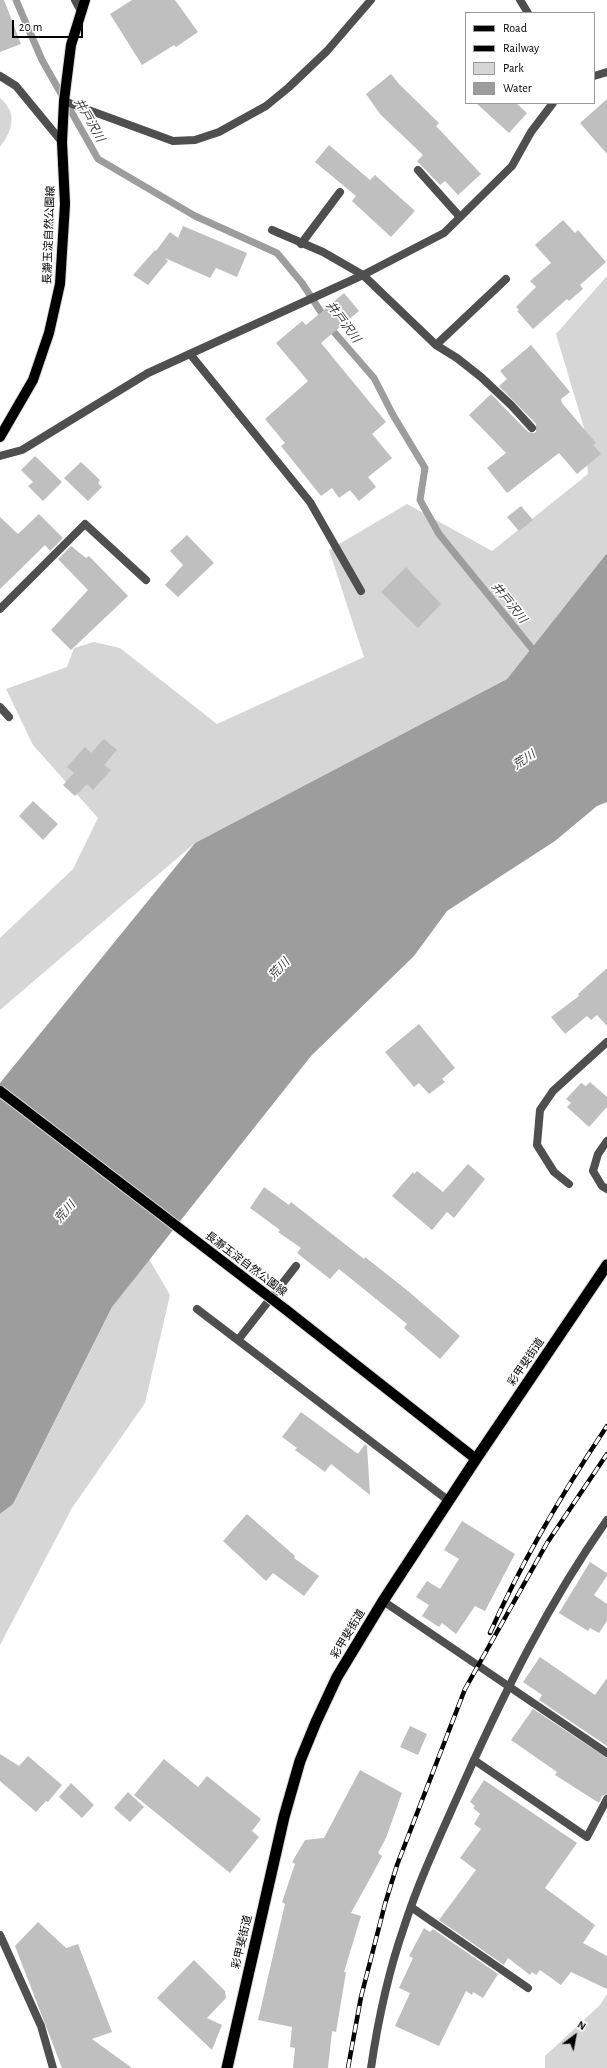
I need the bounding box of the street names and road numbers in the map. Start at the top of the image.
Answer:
street label: 長瀞玉淀自然公園線 [41,185,57,285]
street label: 長瀞玉淀自然公園線 [202,1229,290,1299]
street label: 彩甲斐街道 [505,1336,547,1388]
street label: 彩甲斐街道 [328,1607,368,1661]
street label: 彩甲斐街道 [229,1914,255,1970]

